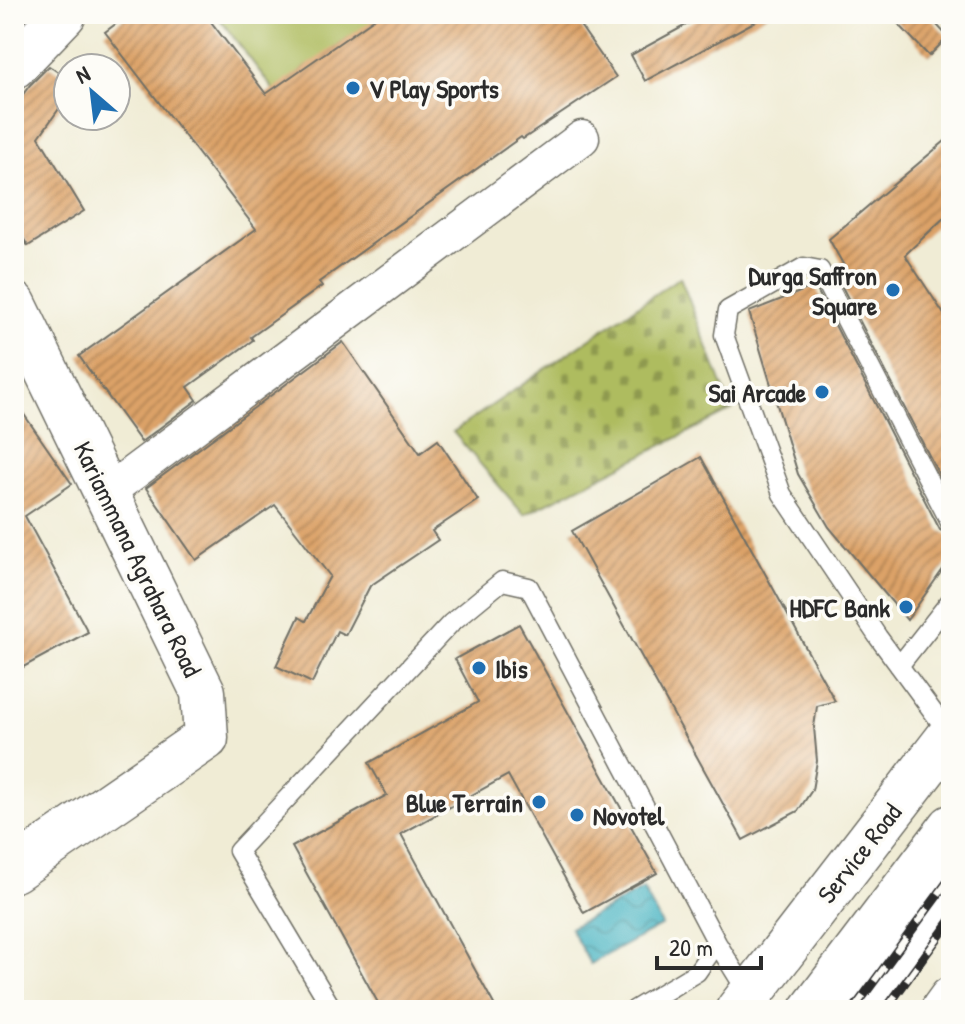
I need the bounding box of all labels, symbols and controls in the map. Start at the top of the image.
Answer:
north arrow [52,52,132,132]
text: N [70,58,95,90]
place label: V Play Sports [369,71,499,107]
marker: V Play Sports [344,79,362,97]
place label: Durga Saffron Square [748,258,878,324]
marker: Durga Saffron Square [884,281,902,299]
place label: Sai Arcade [709,375,807,410]
marker: Sai Arcade [813,383,831,401]
street label: Kariammana Agrahara Road [66,436,210,682]
place label: HDFC Bank [790,590,890,625]
marker: HDFC Bank [897,598,915,616]
place label: Ibis [495,651,528,686]
marker: Ibis [470,659,488,677]
place label: Blue Terrain [406,785,523,820]
marker: Blue Terrain [530,793,548,811]
street label: Service Road [809,796,909,910]
place label: Novotel [593,798,665,833]
marker: Novotel [568,806,586,824]
scale bar [657,920,761,970]
text: 20 m [669,931,713,963]

